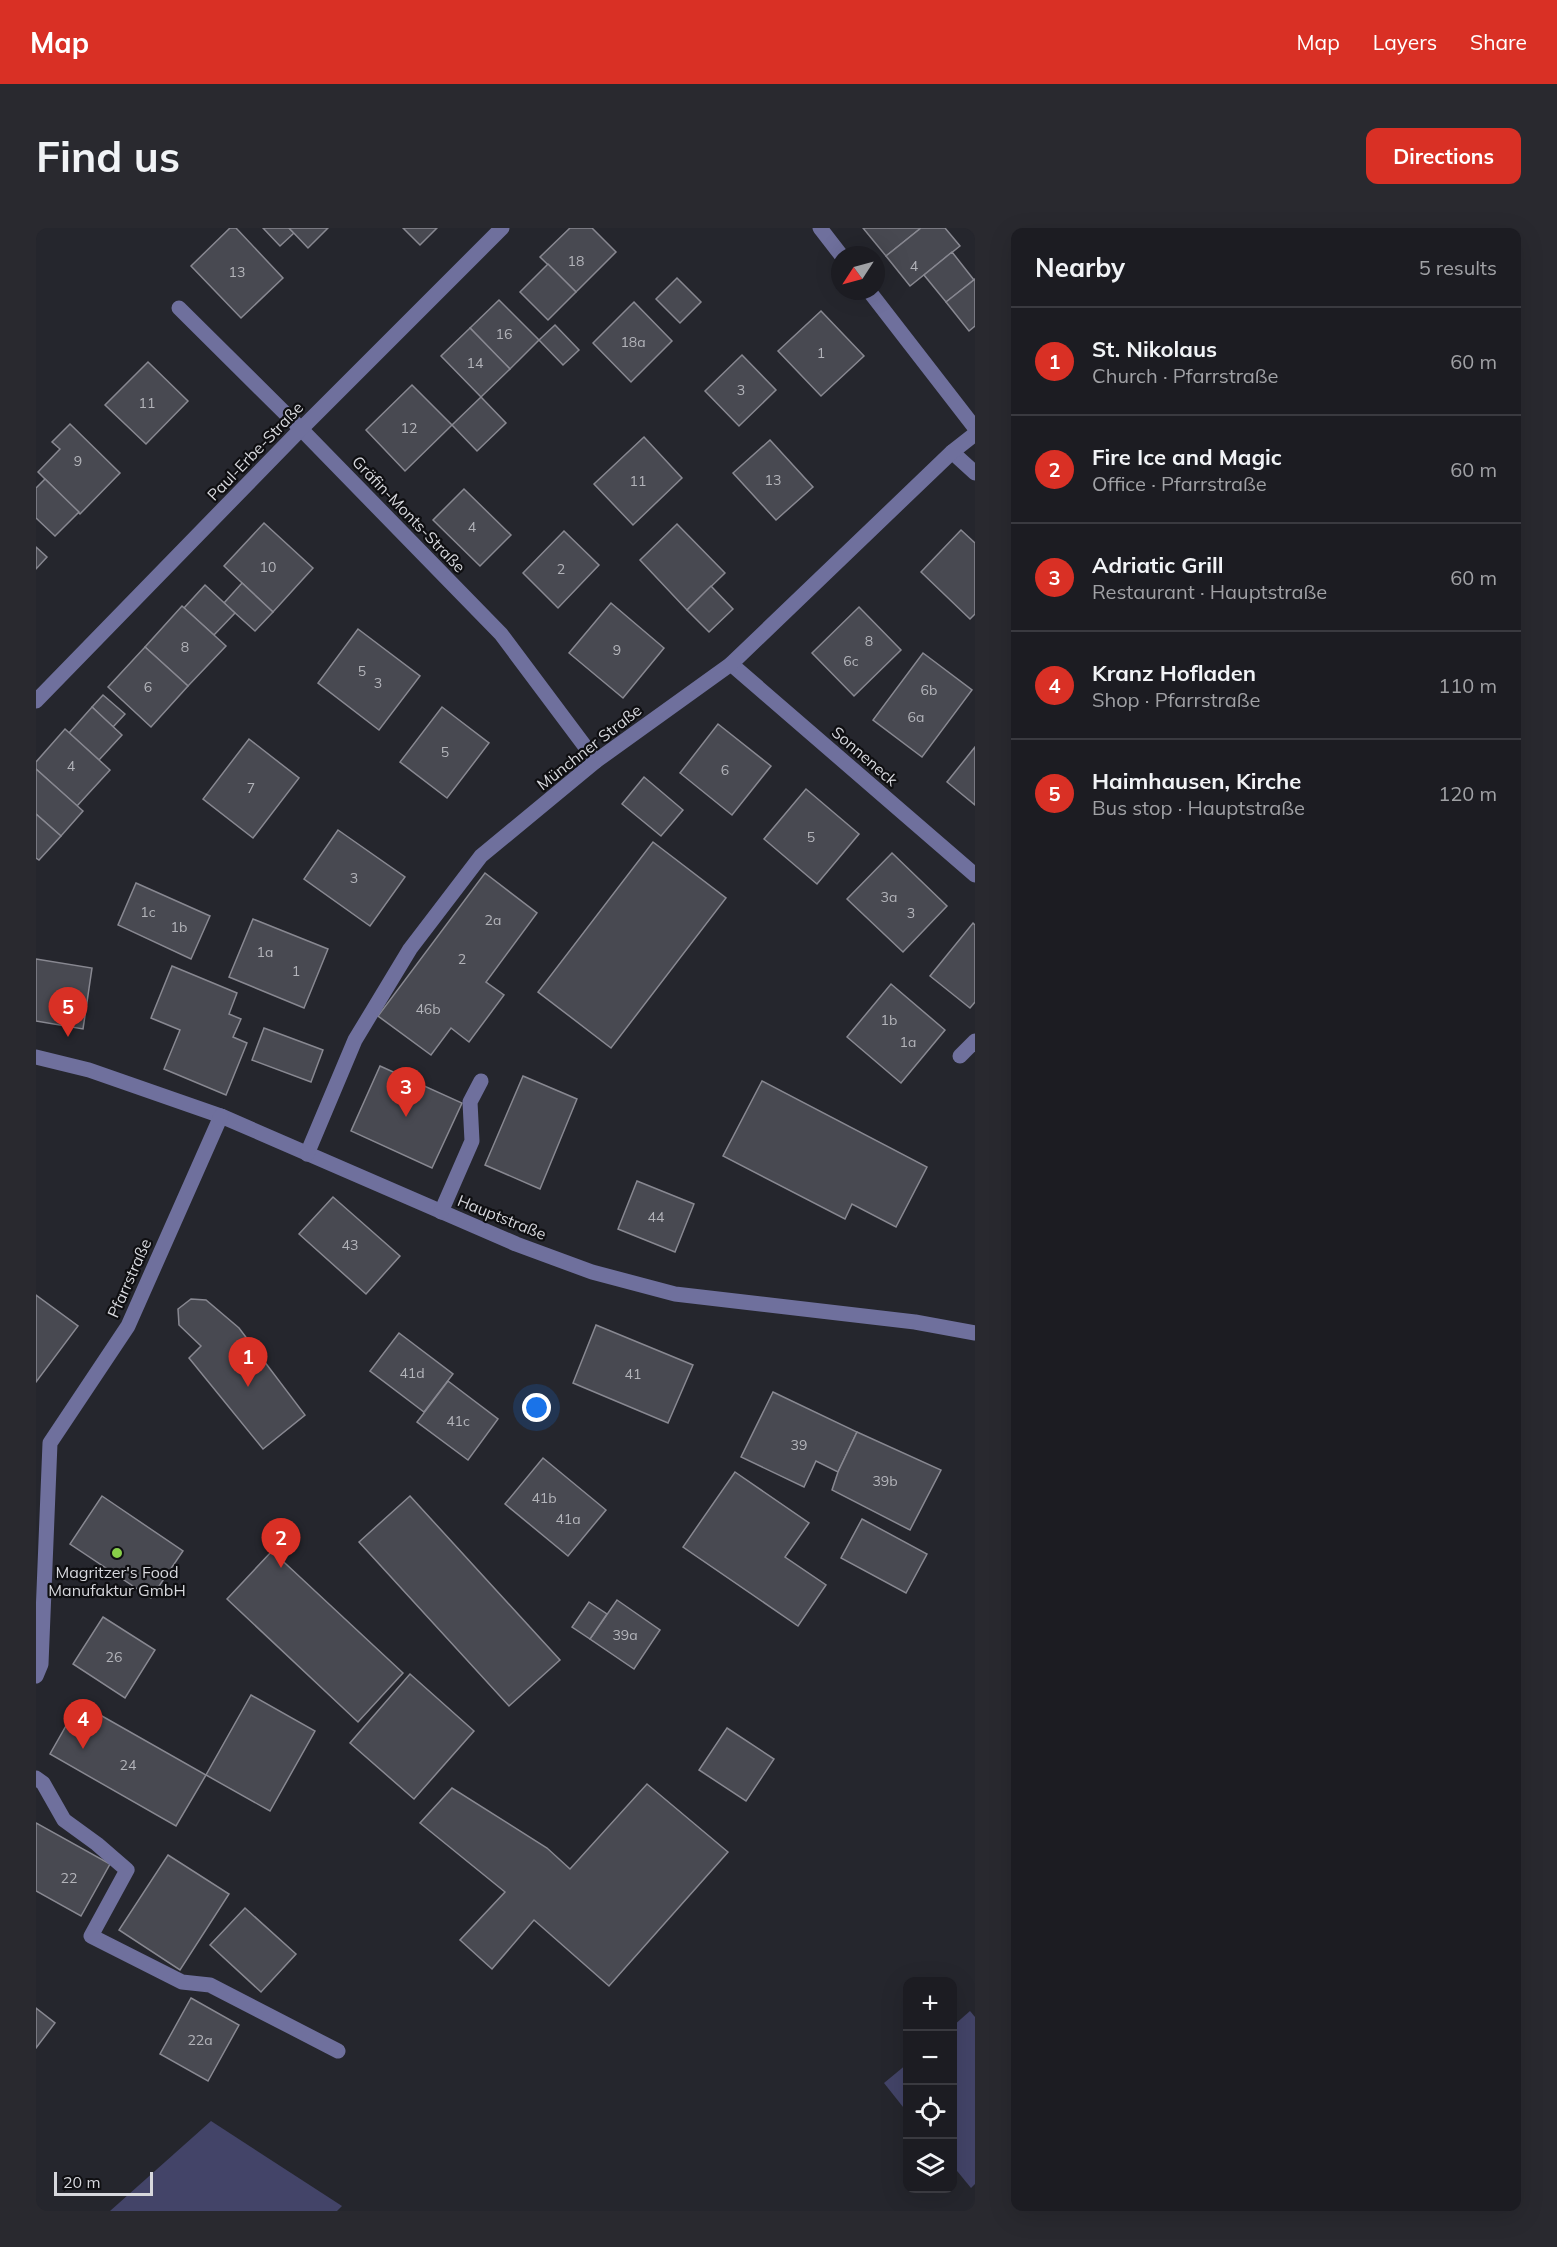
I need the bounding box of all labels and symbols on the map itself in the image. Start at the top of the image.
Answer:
north arrow [831,246,885,300]
house number: 18 [568,252,584,270]
house number: 4 [910,257,919,275]
house number: 13 [229,263,245,281]
house number: 16 [496,325,512,343]
house number: 18a [620,333,646,351]
house number: 1 [817,344,825,362]
house number: 14 [467,354,484,372]
house number: 3 [737,381,745,399]
house number: 11 [139,394,155,412]
street label: Paul-Erbe-Straße [203,397,307,505]
house number: 12 [401,419,417,437]
street label: Gräfin-Monts-Straße [348,451,470,577]
house number: 9 [74,452,82,470]
house number: 13 [765,471,781,489]
house number: 11 [630,472,646,490]
house number: 4 [468,518,477,536]
house number: 10 [260,558,276,576]
house number: 2 [557,560,565,578]
house number: 8 [865,632,873,650]
house number: 8 [181,638,189,656]
house number: 9 [613,641,621,659]
house number: 6c [843,652,859,670]
house number: 5 [358,662,366,680]
house number: 3 [374,674,382,692]
house number: 6 [144,678,152,696]
house number: 6b [921,681,937,699]
street label: Münchner Straße [533,700,645,794]
house number: 6a [908,708,924,726]
street label: Sonneneck [828,722,903,791]
house number: 5 [441,743,449,761]
house number: 4 [67,757,76,775]
house number: 6 [721,761,729,779]
house number: 7 [247,779,255,797]
house number: 5 [807,828,815,846]
house number: 3 [350,869,358,887]
house number: 3a [881,888,897,906]
house number: 1c [140,903,156,921]
house number: 3 [907,904,915,922]
house number: 2a [485,911,501,929]
house number: 1b [171,918,187,936]
house number: 1a [257,943,273,961]
house number: 2 [458,950,466,968]
house number: 1 [292,962,300,980]
pin: 5 [48,988,87,1037]
house number: 46b [415,1000,441,1018]
house number: 1b [881,1011,897,1029]
house number: 1a [900,1033,916,1051]
pin: 3 [386,1068,425,1117]
street label: Hauptstraße [455,1190,549,1244]
house number: 44 [648,1208,665,1226]
street label: Pfarrstraße [103,1235,155,1321]
house number: 43 [342,1236,358,1254]
pin: 1 [228,1338,268,1387]
house number: 41d [399,1364,425,1382]
house number: 41 [625,1365,641,1383]
your location [522,1393,551,1422]
house number: 41c [446,1412,470,1430]
house number: 39 [791,1436,807,1454]
house number: 39b [872,1472,898,1490]
house number: 41b [531,1489,557,1507]
house number: 41a [555,1510,581,1528]
pin: 2 [262,1518,300,1568]
marker: Magritzer's Food Manufaktur GmbH [110,1546,124,1560]
place label: Magritzer's Food Manufaktur GmbH [48,1562,186,1600]
house number: 39a [612,1626,638,1644]
house number: 26 [106,1648,122,1666]
pin: 4 [64,1700,102,1749]
house number: 24 [120,1756,137,1774]
house number: 22 [61,1869,77,1887]
house number: 22a [187,2031,213,2049]
scale bar [54,2169,153,2196]

